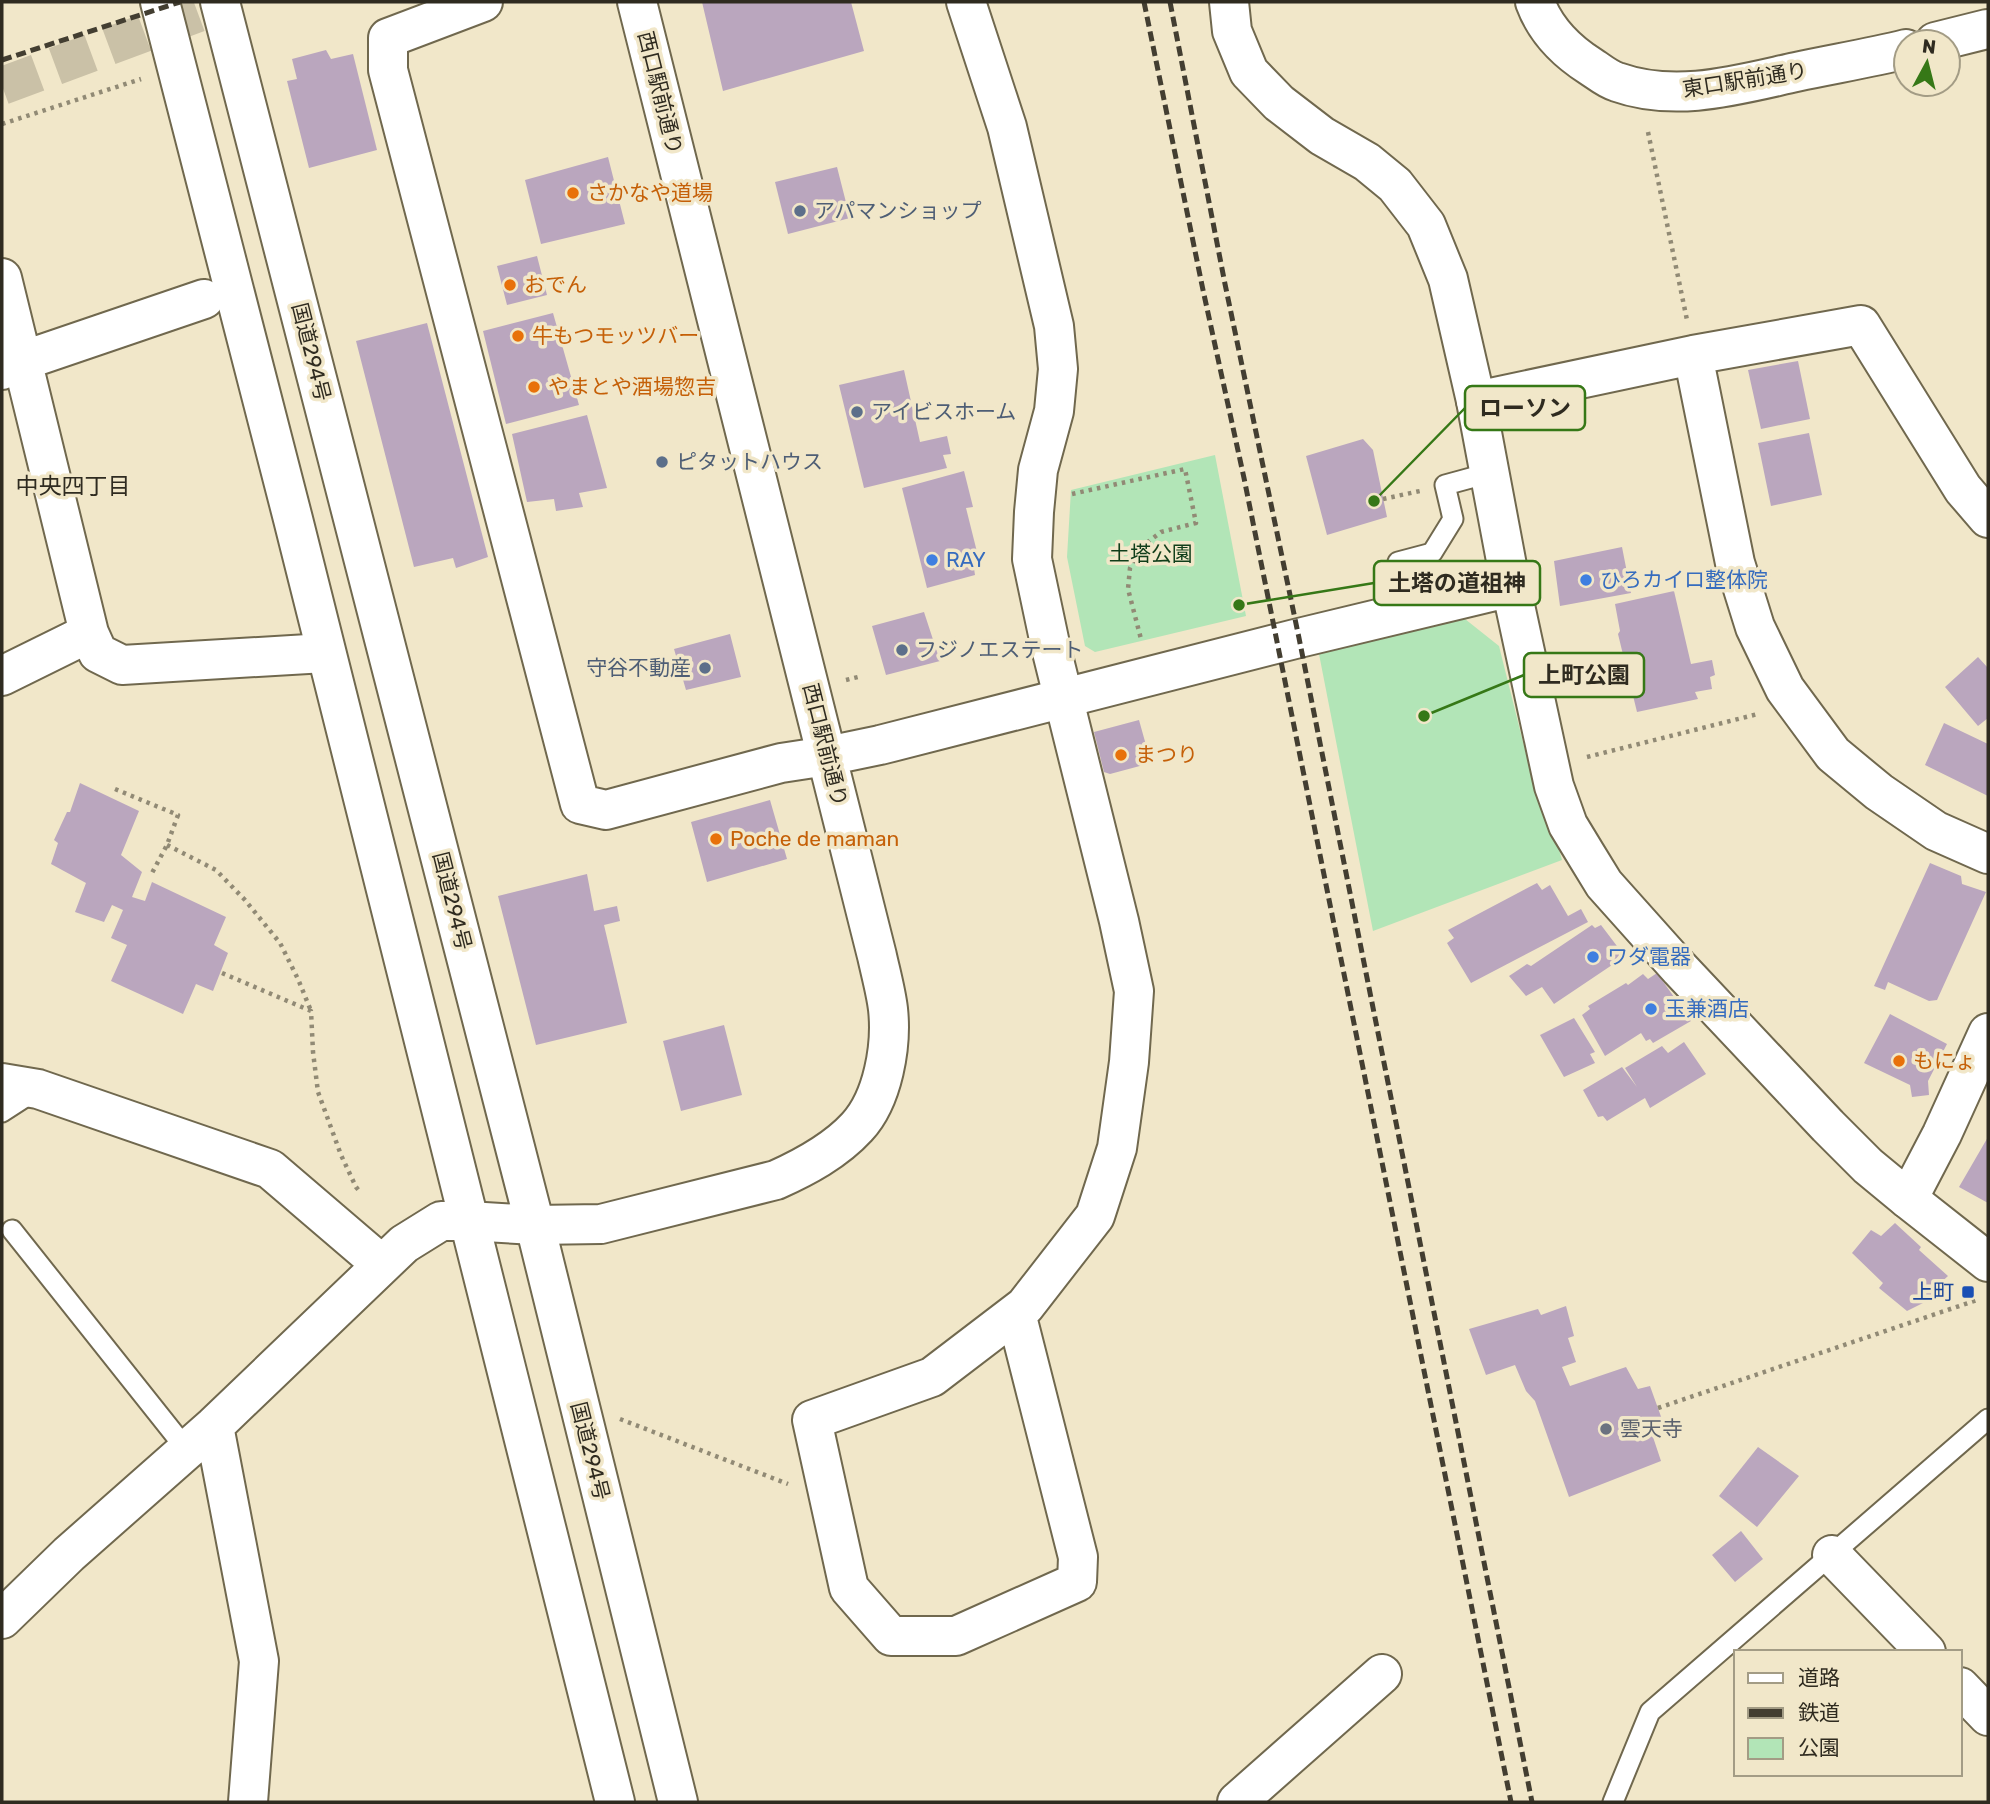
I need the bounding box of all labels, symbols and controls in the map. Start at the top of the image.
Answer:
north arrow [1892,28,1962,98]
street label: 西口駅前通り [633,29,688,157]
text: N [1921,34,1937,59]
street label: 東口駅前通り [1681,57,1809,102]
place label: さかなや道場 [587,180,713,205]
marker: さかなや道場 [565,185,581,201]
place label: アパマンショップ [814,198,982,223]
marker: アパマンショップ [792,203,808,219]
place label: おでん [524,272,587,297]
marker: おでん [502,277,518,293]
street label: 国道294号 [287,300,336,404]
place label: 牛もつモッツバー [532,323,699,348]
marker: 牛もつモッツバー [510,328,526,344]
place label: やまとや酒場惣吉 [548,374,716,399]
marker: やまとや酒場惣吉 [526,379,542,395]
callout: ローソン [1465,386,1585,430]
text: ローソン [1479,394,1571,422]
place label: アイビスホーム [871,399,1016,424]
marker: アイビスホーム [849,404,865,420]
place label: ピタットハウス [676,449,823,474]
marker: ピタットハウス [654,454,670,470]
district label: 中央四丁目 [16,472,131,500]
park label: 土塔公園 [1109,541,1193,566]
place label: RAY [946,547,986,572]
marker: RAY [924,552,940,568]
callout: 土塔の道祖神 [1374,561,1540,605]
place label: ひろカイロ整体院 [1600,567,1768,592]
text: 土塔の道祖神 [1388,569,1526,597]
marker: ひろカイロ整体院 [1578,572,1594,588]
place label: フジノエステート [916,637,1084,662]
marker: フジノエステート [894,642,910,658]
callout: 上町公園 [1524,653,1644,697]
place label: 守谷不動産 [586,655,691,680]
marker: 守谷不動産 [697,660,713,676]
text: 上町公園 [1538,661,1630,689]
street label: 西口駅前通り [798,681,853,809]
place label: まつり [1135,742,1198,767]
marker: まつり [1113,747,1129,763]
place label: Poche de maman [730,826,899,851]
marker: Poche de maman [708,831,724,847]
street label: 国道294号 [428,849,477,953]
place label: ワダ電器 [1607,944,1691,969]
marker: ワダ電器 [1585,949,1601,965]
place label: 玉兼酒店 [1665,996,1749,1021]
marker: 玉兼酒店 [1643,1001,1659,1017]
place label: もにょ [1913,1048,1976,1073]
marker: もにょ [1891,1053,1907,1069]
place label: 上町 [1912,1279,1954,1304]
marker: 上町 [1960,1284,1976,1300]
street label: 国道294号 [566,1399,615,1503]
place label: 雲天寺 [1620,1416,1683,1441]
marker: 雲天寺 [1598,1421,1614,1437]
legend [1734,1650,1962,1776]
text: 道路 [1798,1665,1840,1690]
text: 鉄道 [1798,1700,1840,1725]
text: 公園 [1798,1735,1840,1760]

